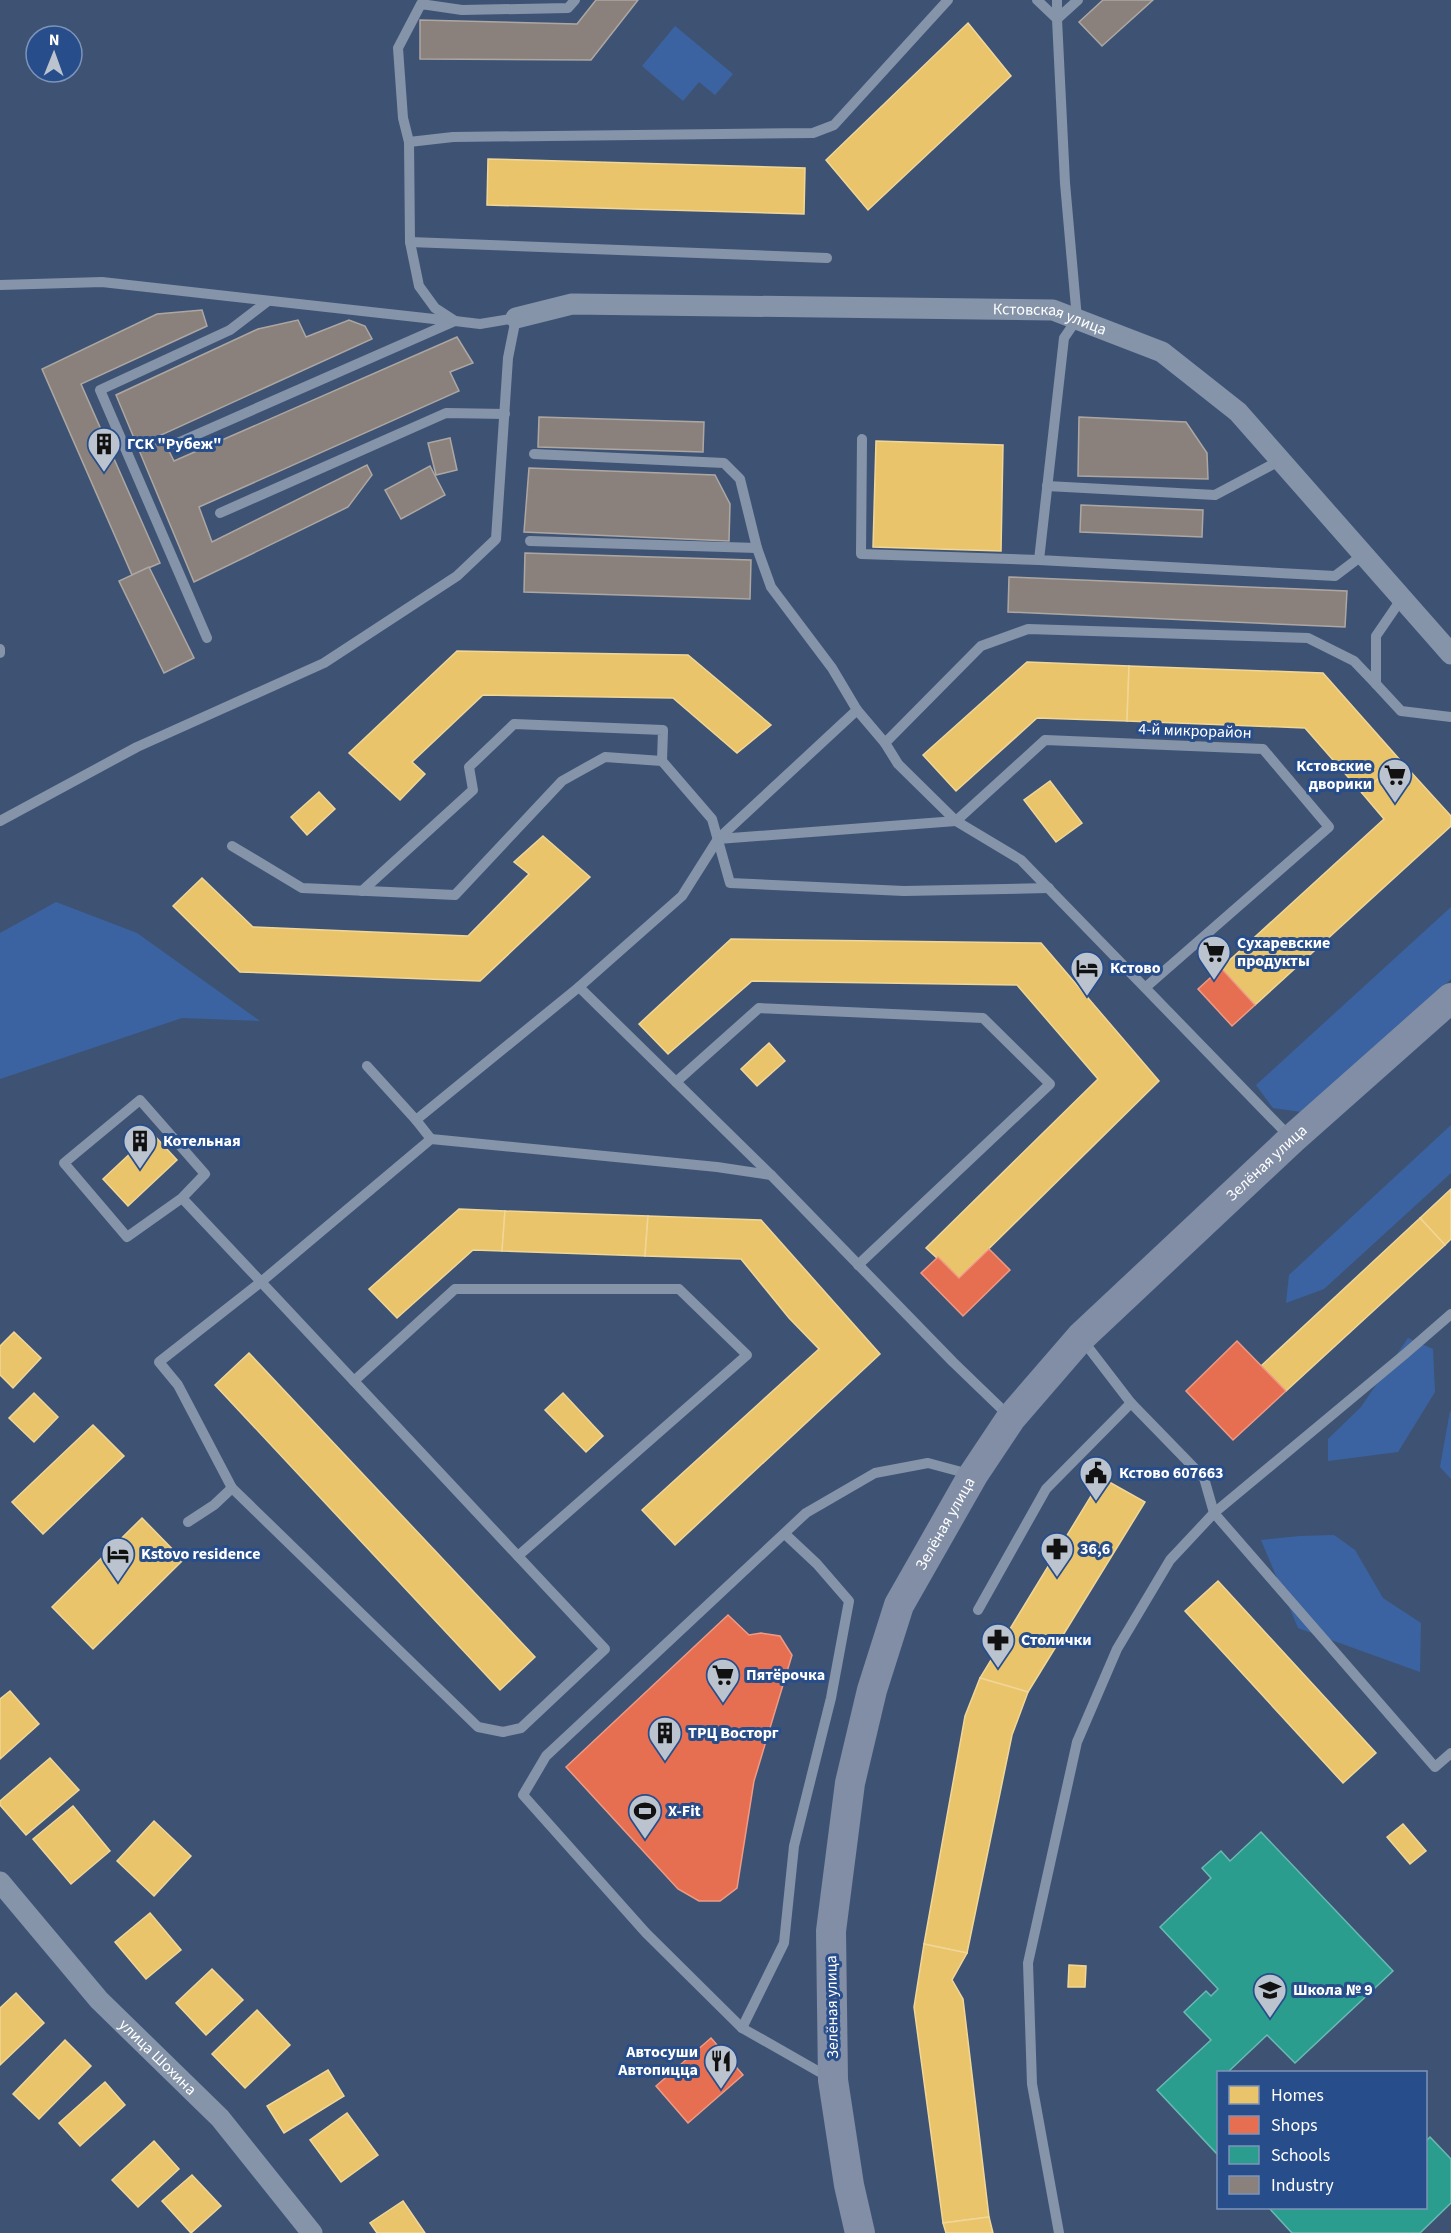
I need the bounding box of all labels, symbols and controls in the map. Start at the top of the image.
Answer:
north arrow [24,24,84,84]
text: N [49,29,60,51]
street label: Кстовская улица [993,298,1110,341]
building icon: ГСК "Рубеж" [86,426,122,473]
place label: ГСК "Рубеж" [127,433,222,455]
street label: 4-й микрорайон [1138,718,1252,744]
place label: Кстовские дворики [1296,755,1372,795]
supermarket icon: Кстовские дворики [1377,757,1413,804]
place label: Сухаревские продукты [1237,932,1330,972]
supermarket icon: Сухаревские продукты [1196,934,1232,981]
hotel icon: Кстово [1069,950,1105,997]
place label: Кстово [1110,957,1161,979]
street label: Зелёная улица [1221,1120,1312,1206]
building icon: Котельная [122,1123,158,1170]
place label: Котельная [163,1130,241,1152]
public building icon: Кстово 607663 [1078,1455,1114,1502]
place label: Кстово 607663 [1119,1462,1224,1484]
street label: Зелёная улица [910,1473,980,1574]
pharmacy icon: 36,6 [1039,1531,1075,1578]
hotel icon: Kstovo residence [100,1536,136,1583]
place label: 36,6 [1080,1538,1110,1560]
place label: Kstovo residence [141,1543,260,1565]
pharmacy icon: Столички [980,1622,1016,1669]
place label: Столички [1021,1629,1092,1651]
supermarket icon: Пятёрочка [705,1657,741,1704]
place label: Пятёрочка [746,1664,825,1686]
building icon: ТРЦ Восторг [647,1715,683,1762]
place label: ТРЦ Восторг [688,1722,779,1744]
sports icon: X-Fit [627,1793,663,1840]
place label: X-Fit [668,1800,701,1822]
street label: Зелёная улица [820,1955,844,2059]
school or university icon: Школа № 9 [1252,1972,1288,2019]
place label: Школа № 9 [1293,1979,1373,2001]
street label: улица Шохина [114,2014,201,2100]
place label: Автосуши Автопицца [617,2041,698,2081]
restaurant icon: Автосуши Автопицца [703,2043,739,2090]
legend [1217,2071,1427,2209]
text: Homes [1271,2083,1324,2108]
text: Shops [1271,2113,1318,2138]
text: Schools [1271,2143,1330,2168]
text: Industry [1271,2173,1334,2198]

